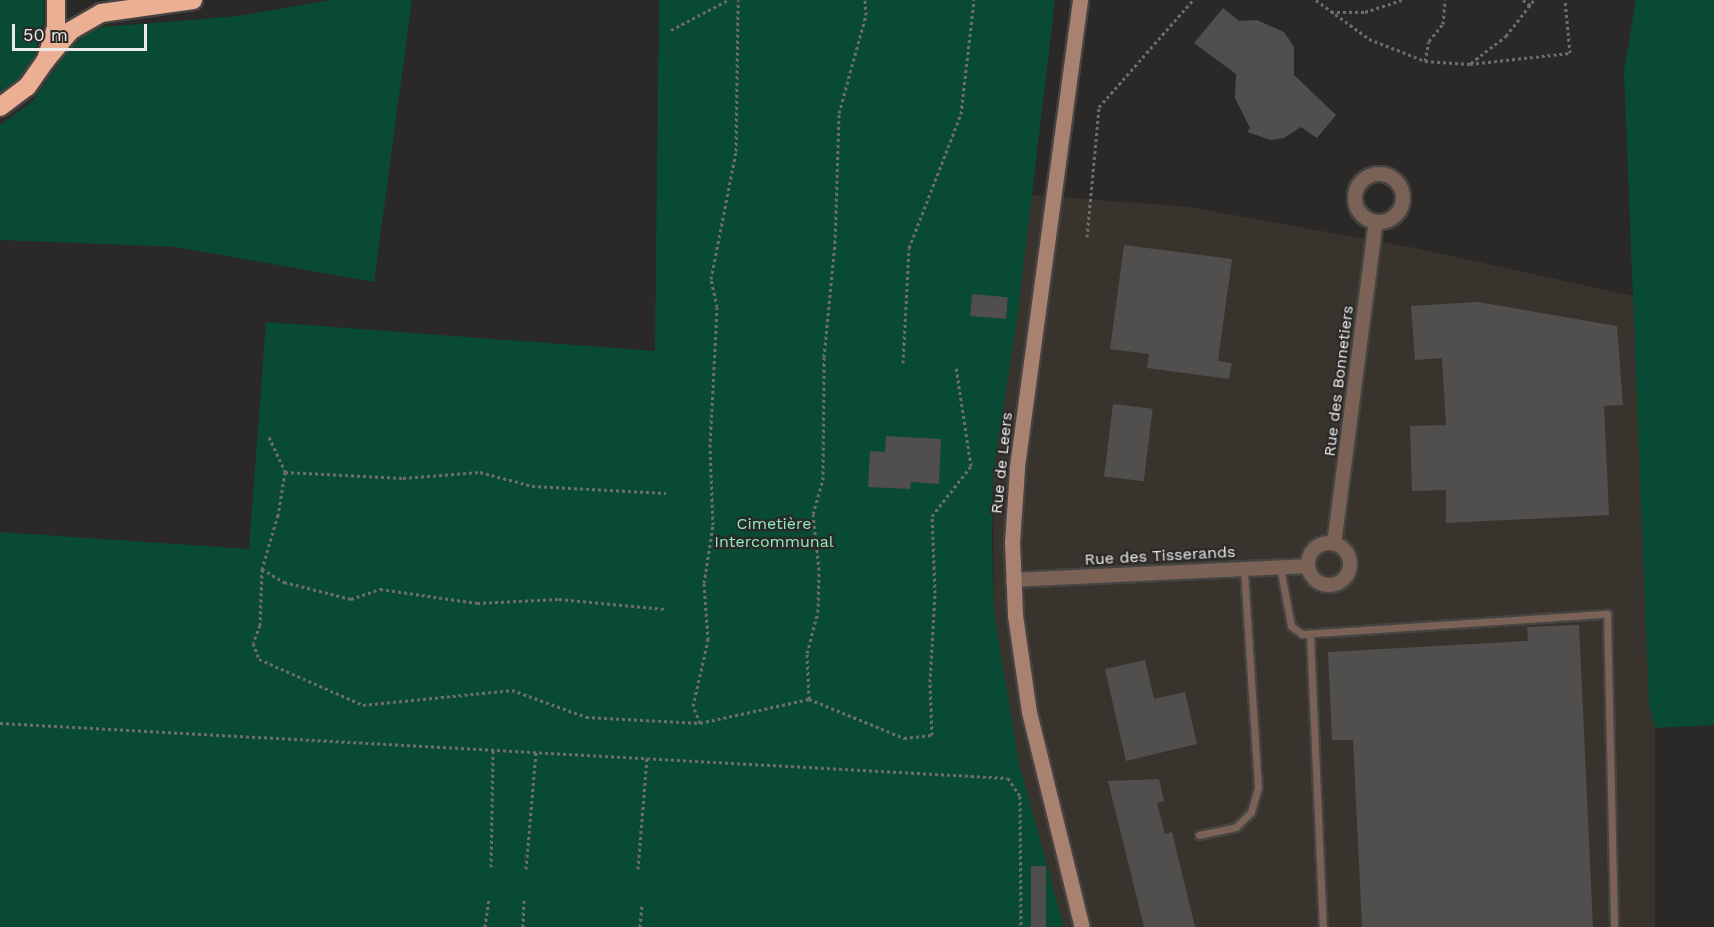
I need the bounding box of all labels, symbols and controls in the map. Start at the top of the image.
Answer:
scale bar [15,12,150,50]
text: 50 m [23,24,68,45]
street label: Rue des Bonnetiers [1320,304,1358,458]
street label: Rue de Leers [987,411,1017,515]
park label: Cimetière Intercommunal [714,514,834,552]
street label: Rue des Tisserands [1084,542,1236,570]

